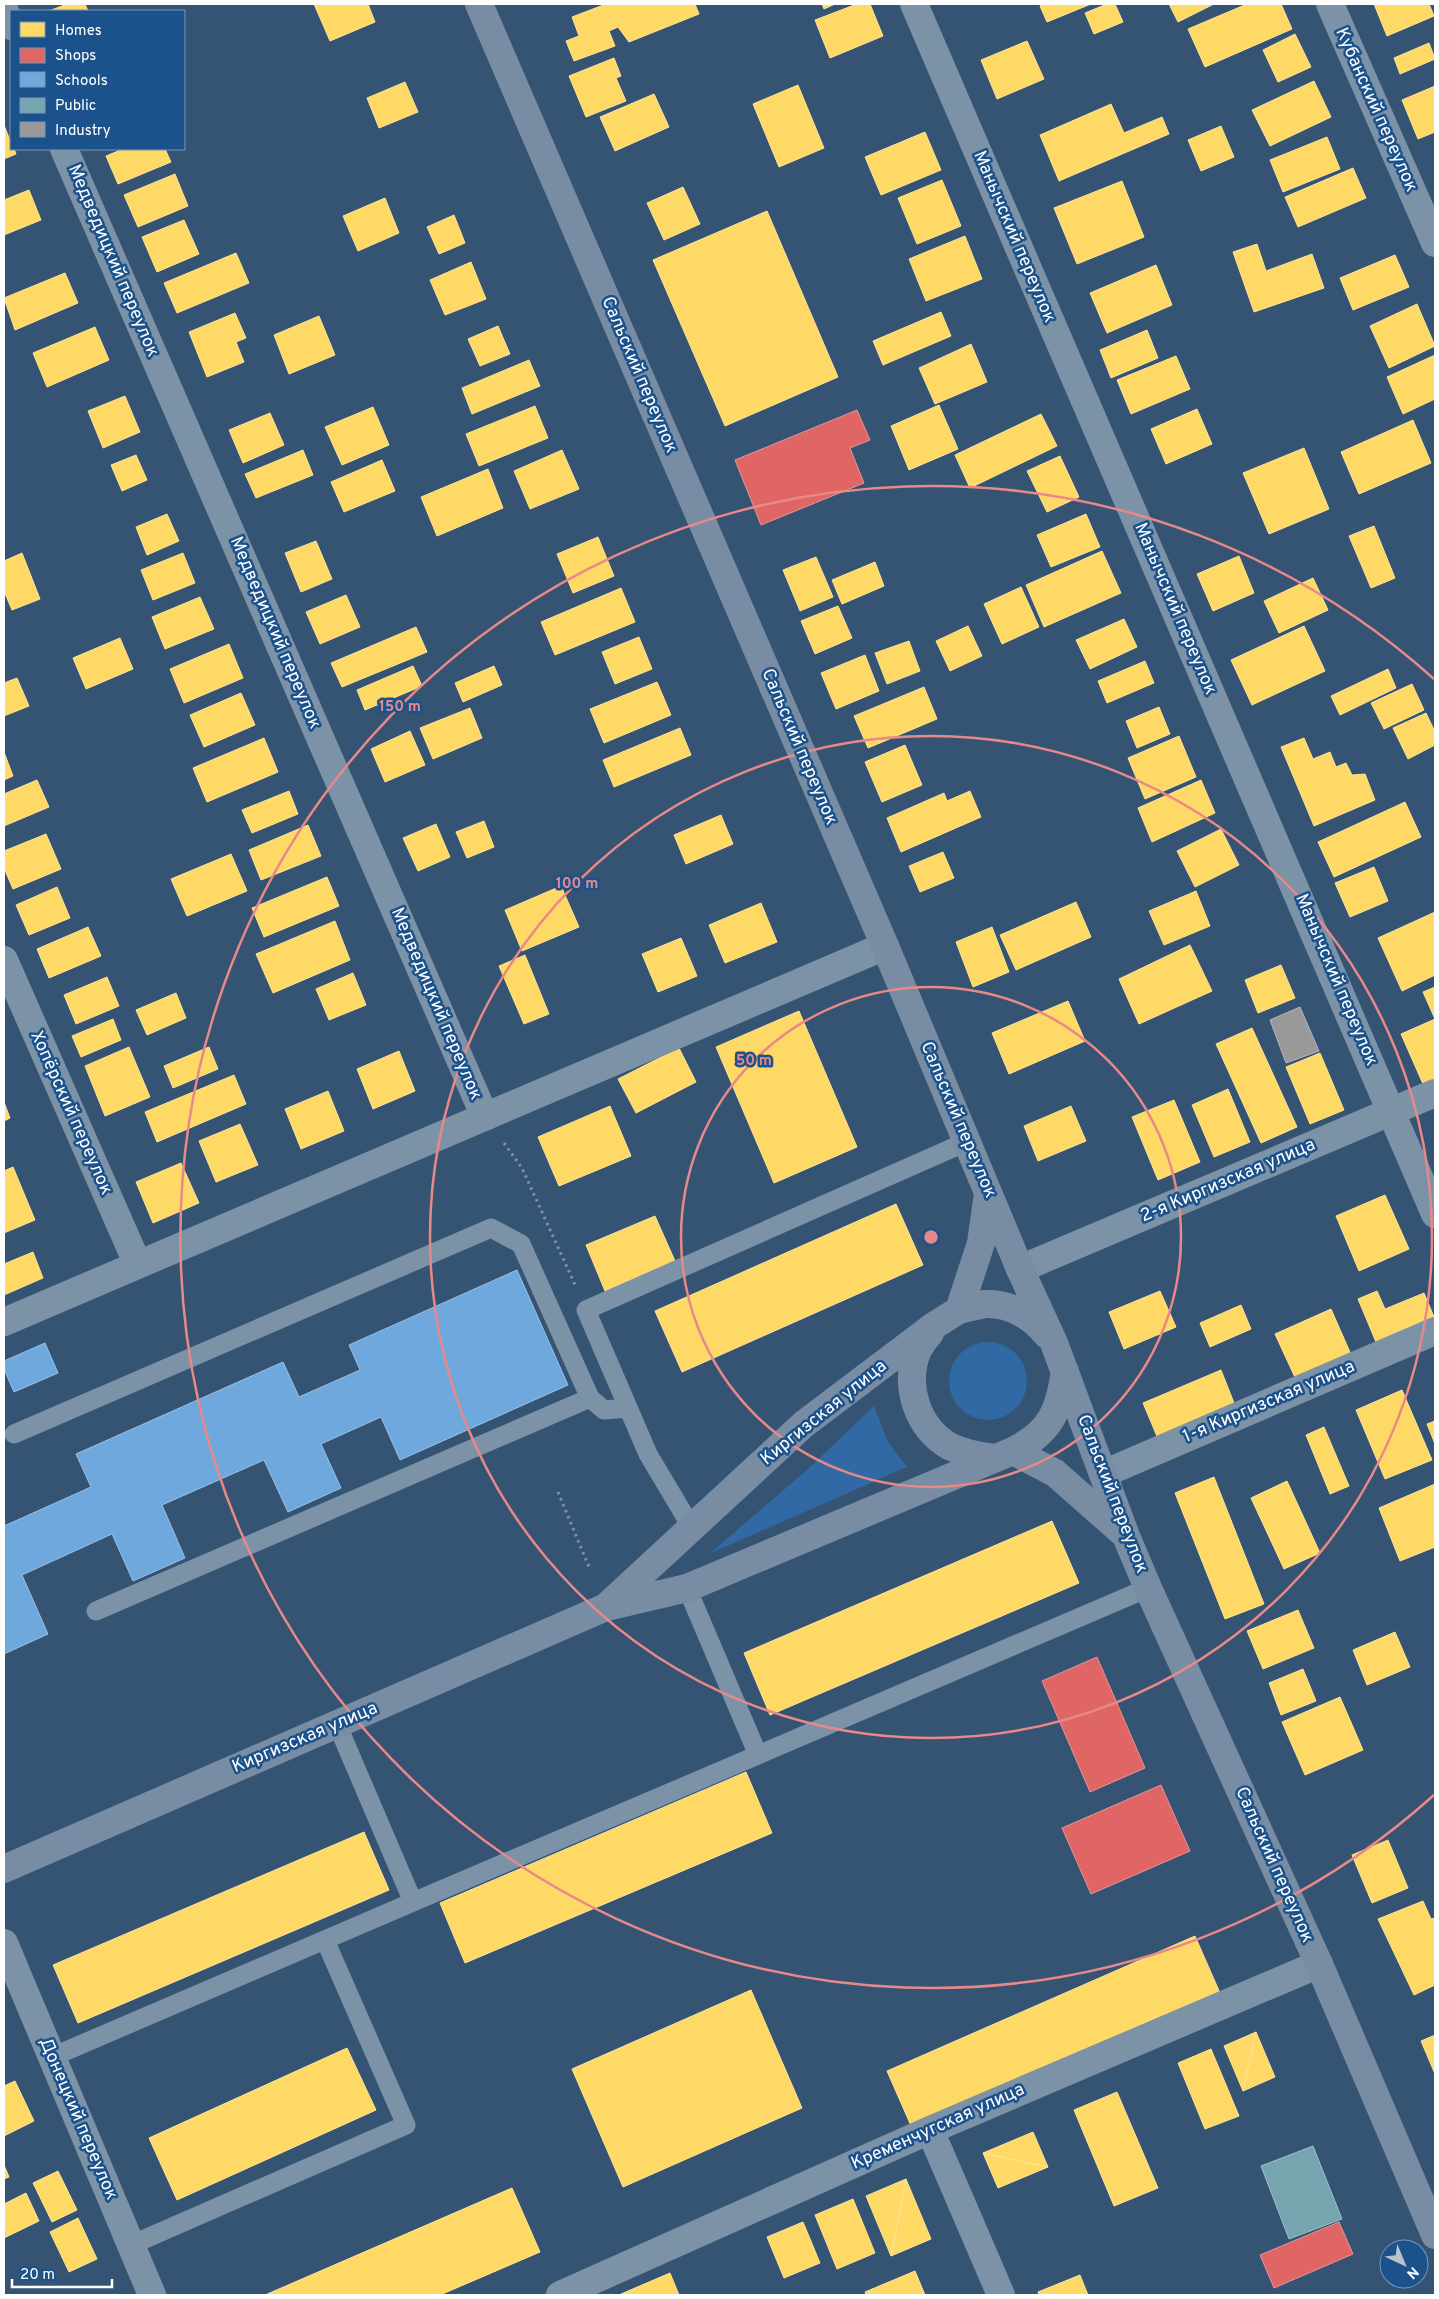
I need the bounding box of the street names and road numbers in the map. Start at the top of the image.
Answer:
street label: Кубанский переулок [1329,24,1423,196]
street label: Манычский переулок [967,147,1061,327]
street label: Медведицкий переулок [62,161,164,361]
street label: Сальский переулок [596,293,682,457]
street label: Манычский переулок [1128,519,1222,699]
street label: Медведицкий переулок [224,533,326,733]
street label: Сальский переулок [756,665,842,829]
street label: Манычский переулок [1289,890,1383,1070]
street label: Медведицкий переулок [385,904,487,1104]
street label: Хопёрский переулок [24,1027,118,1199]
street label: Сальский переулок [915,1038,1001,1202]
street label: 2-я Киргизская улица [1137,1134,1319,1228]
street label: Киргизская улица [756,1355,892,1471]
street label: 1-я Киргизская улица [1180,1355,1358,1449]
street label: Сальский переулок [1071,1411,1153,1577]
street label: Киргизская улица [229,1697,381,1779]
street label: Сальский переулок [1229,1784,1319,1946]
street label: Донецкий переулок [33,2034,123,2204]
street label: Кременчугская улица [848,2078,1028,2176]

